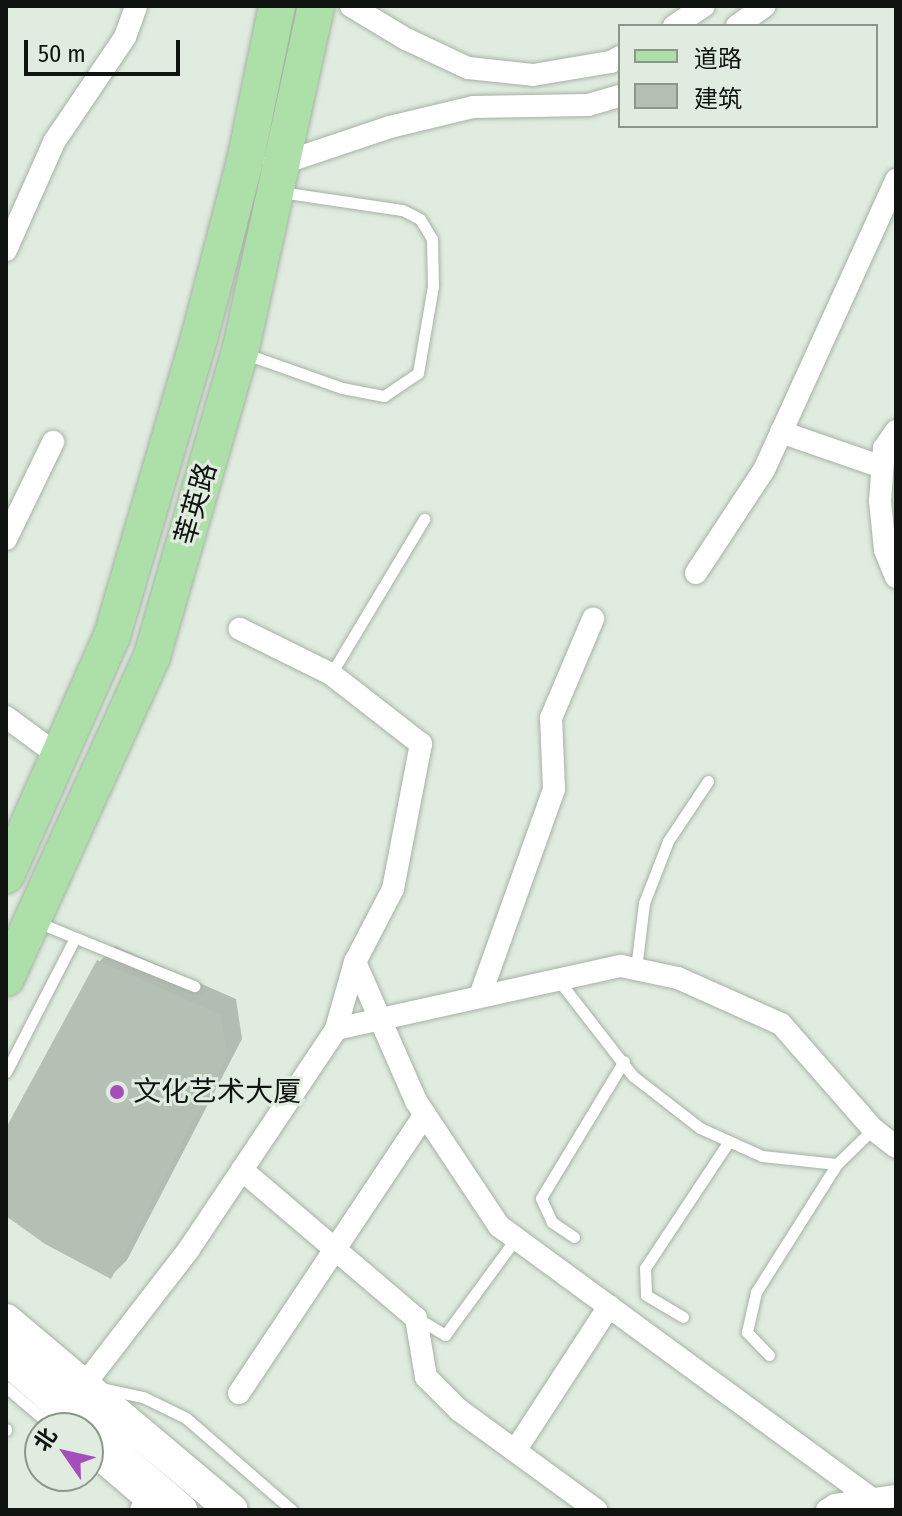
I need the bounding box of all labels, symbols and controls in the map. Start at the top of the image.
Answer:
scale bar [28,24,184,74]
legend [618,24,878,128]
text: 50 m [38,40,86,68]
text: 道路 [694,45,742,73]
text: 建筑 [694,85,742,113]
street label: 莘英路 [168,459,224,549]
place label: 文化艺术大厦 [133,1075,301,1109]
marker: 文化艺术大厦 [108,1083,126,1101]
north arrow [24,1412,104,1492]
text: 北 [28,1423,63,1456]

